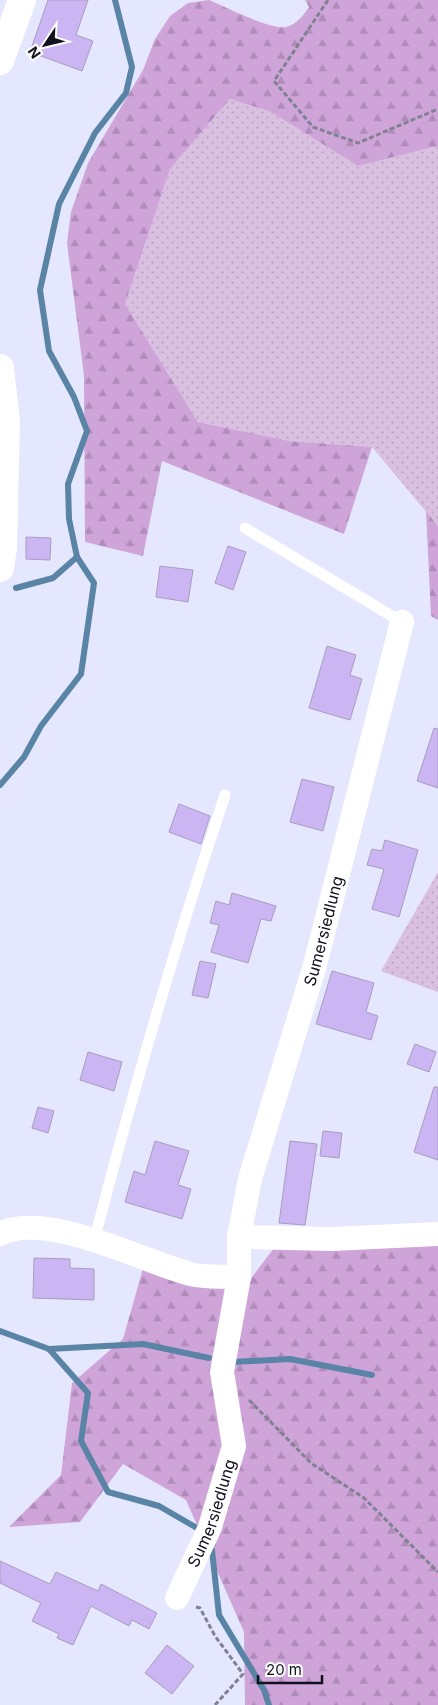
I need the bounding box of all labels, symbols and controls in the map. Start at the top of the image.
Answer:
north arrow [20,20,70,70]
text: N [24,43,44,62]
street label: Sumersiedlung [299,874,347,989]
street label: Sumersiedlung [183,1457,240,1570]
scale bar [258,1652,322,1684]
text: 20 m [266,1660,302,1679]

